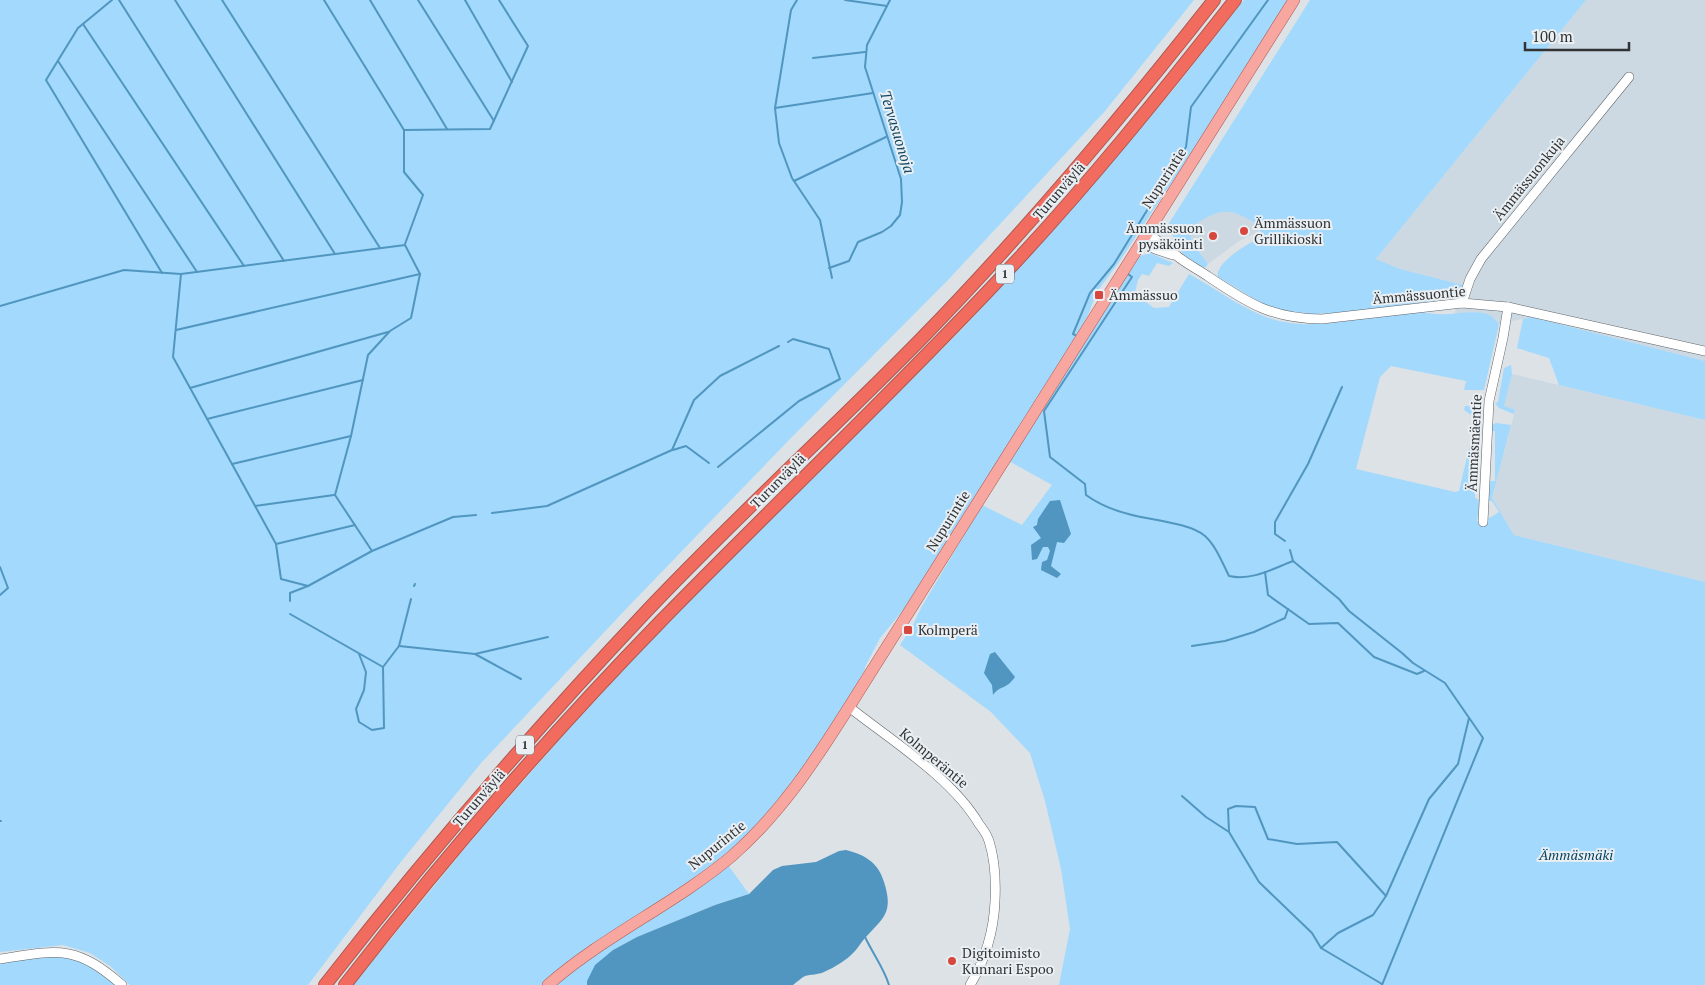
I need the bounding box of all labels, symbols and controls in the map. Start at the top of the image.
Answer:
scale bar [1525,20,1629,52]
text: 100 m [1532,26,1573,46]
water label: Tervasuonoja [876,88,920,176]
street label: Ämmässuonkuja [1489,132,1569,224]
street label: Nupurintie [1137,144,1190,212]
street label: Turunväylä [1028,158,1089,224]
place label: Ämmässuon Grillikioski [1254,213,1332,248]
place label: Ämmässuon pysäköinti [1126,218,1204,253]
marker: Ämmässuon Grillikioski [1238,225,1250,237]
marker: Ämmässuon pysäköinti [1207,230,1219,242]
road number: 1 [996,264,1014,284]
street label: Ämmässuontie [1372,281,1466,308]
place label: Ämmässuo [1109,285,1178,304]
marker: Ämmässuo [1093,289,1105,301]
street label: Ämmäsmäentie [1461,394,1486,492]
street label: Turunväylä [746,449,809,512]
street label: Nupurintie [921,487,974,555]
place label: Kolmperä [918,620,978,639]
marker: Kolmperä [902,624,914,636]
street label: Kolmperäntie [896,723,973,792]
road number: 1 [516,736,534,754]
street label: Turunväylä [448,765,509,831]
street label: Nupurintie [684,816,749,874]
park label: Ämmäsmäki [1538,845,1613,864]
place label: Digitoimisto Kunnari Espoo [962,943,1054,978]
marker: Digitoimisto Kunnari Espoo [946,955,958,967]

